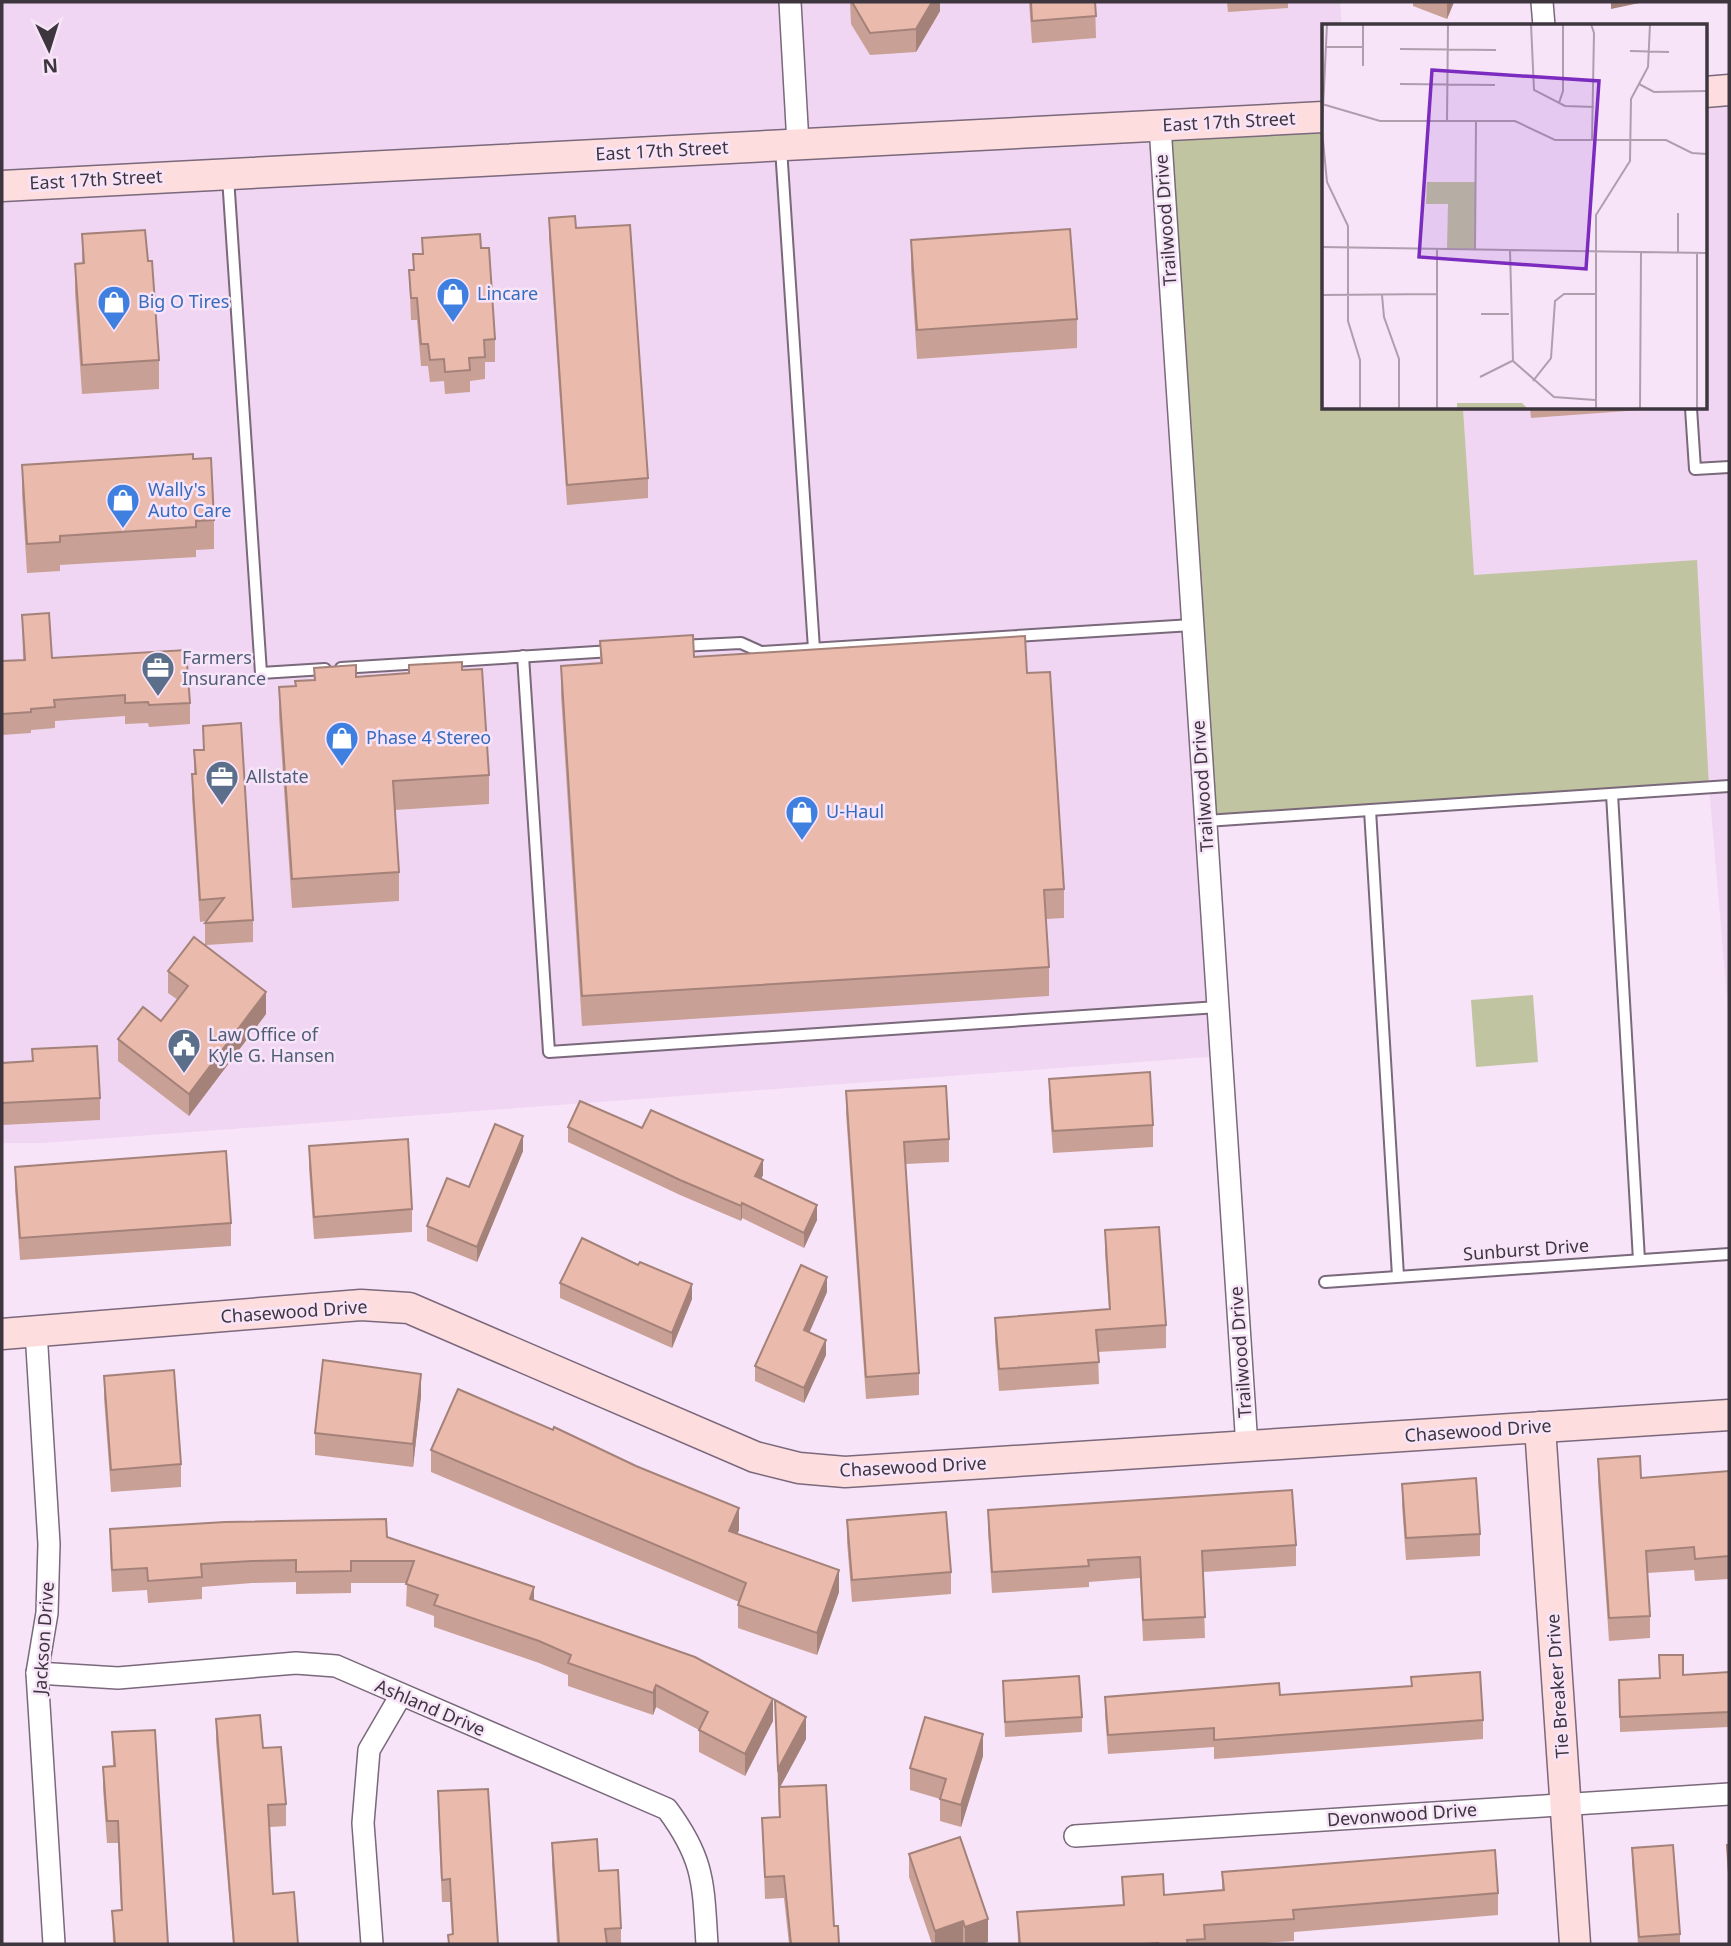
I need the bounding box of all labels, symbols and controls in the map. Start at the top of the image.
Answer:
north arrow [14,14,84,84]
inset map [1322,24,1706,410]
text: N [42,52,59,79]
street label: East 17th Street [1162,106,1297,136]
street label: East 17th Street [595,135,730,165]
street label: Trailwood Drive [1148,154,1182,287]
street label: East 17th Street [29,164,164,194]
shop icon: Lincare [434,275,472,324]
place label: Lincare [477,281,538,305]
shop icon: Big O Tires [95,283,133,332]
place label: Big O Tires [138,289,229,313]
place label: Wally's Auto Care [148,477,231,522]
shop icon: Wally's Auto Care [104,481,142,530]
place label: Farmers Insurance [182,645,266,690]
office icon: Farmers Insurance [139,649,177,698]
shop icon: Phase 4 Stereo [323,719,361,768]
street label: Trailwood Drive [1185,720,1219,853]
place label: Phase 4 Stereo [366,725,491,749]
office icon: Allstate [203,758,241,807]
place label: Allstate [246,764,309,788]
shop icon: U-Haul [783,793,821,842]
place label: U-Haul [826,799,884,823]
place label: Law Office of Kyle G. Hansen [208,1022,335,1067]
public building icon: Law Office of Kyle G. Hansen [165,1026,203,1075]
street label: Sunburst Drive [1462,1233,1590,1265]
street label: Trailwood Drive [1223,1286,1257,1419]
street label: Chasewood Drive [220,1294,368,1328]
street label: Chasewood Drive [1404,1413,1552,1447]
street label: Chasewood Drive [839,1450,987,1482]
street label: Jackson Drive [27,1581,59,1697]
street label: Tie Breaker Drive [1540,1613,1574,1759]
street label: Ashland Drive [372,1673,489,1741]
street label: Devonwood Drive [1326,1797,1478,1831]

